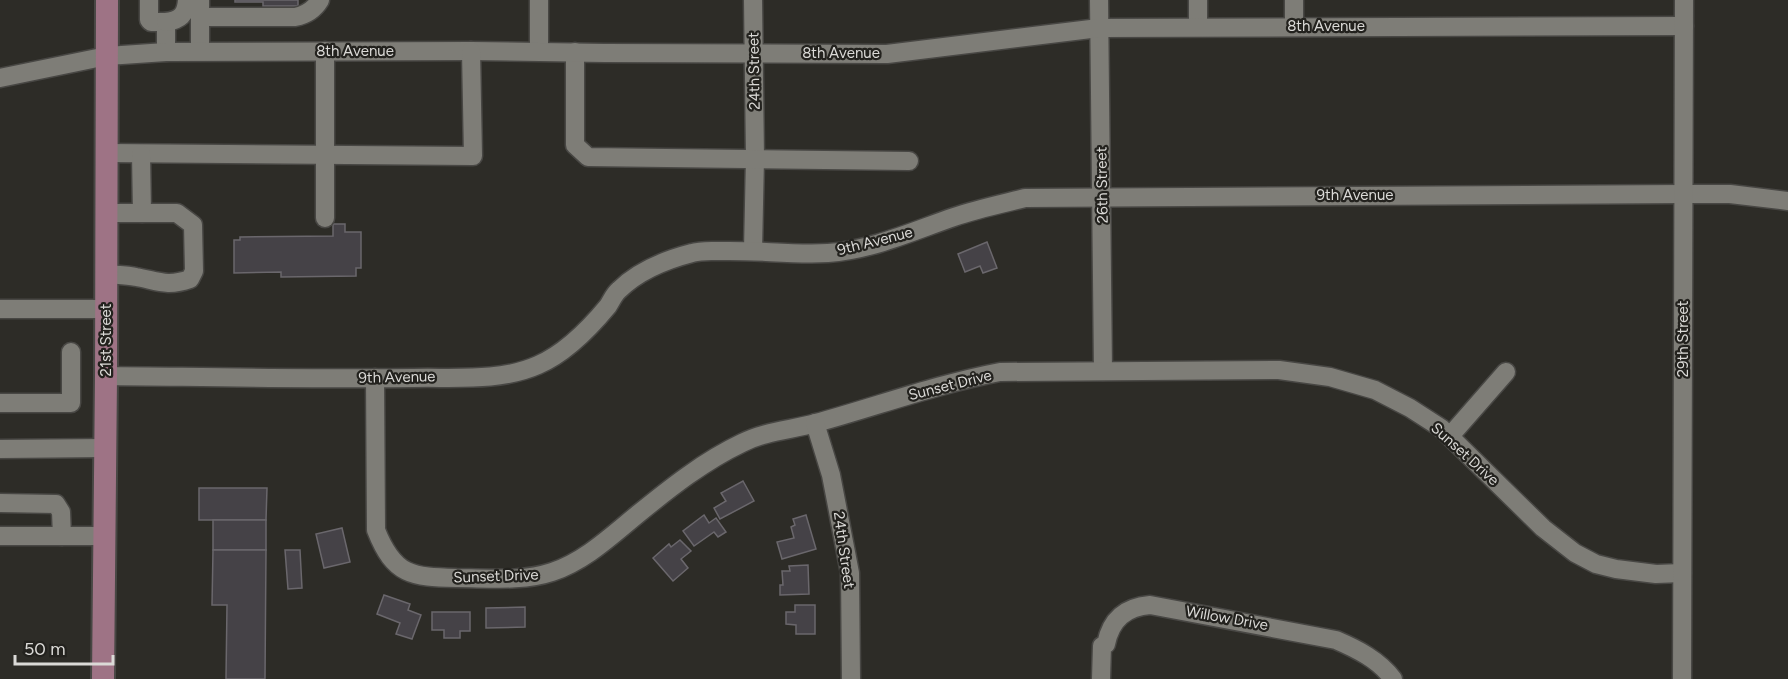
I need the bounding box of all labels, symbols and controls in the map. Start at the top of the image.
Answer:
street label: 8th Avenue [1287,17,1365,35]
street label: 24th Street [744,32,764,110]
street label: 8th Avenue [316,42,394,60]
street label: 8th Avenue [802,44,880,62]
street label: 26th Street [1092,146,1112,223]
street label: 9th Avenue [1317,186,1393,204]
street label: 9th Avenue [835,223,915,259]
street label: 29th Street [1674,300,1692,377]
street label: 21st Street [97,303,115,376]
street label: Sunset Drive [906,366,994,404]
street label: 9th Avenue [358,367,436,387]
street label: Sunset Drive [1427,419,1503,489]
street label: 24th Street [830,510,858,590]
street label: Sunset Drive [453,566,539,586]
street label: Willow Drive [1184,602,1270,634]
scale bar [15,628,112,666]
text: 50 m [24,638,66,660]

